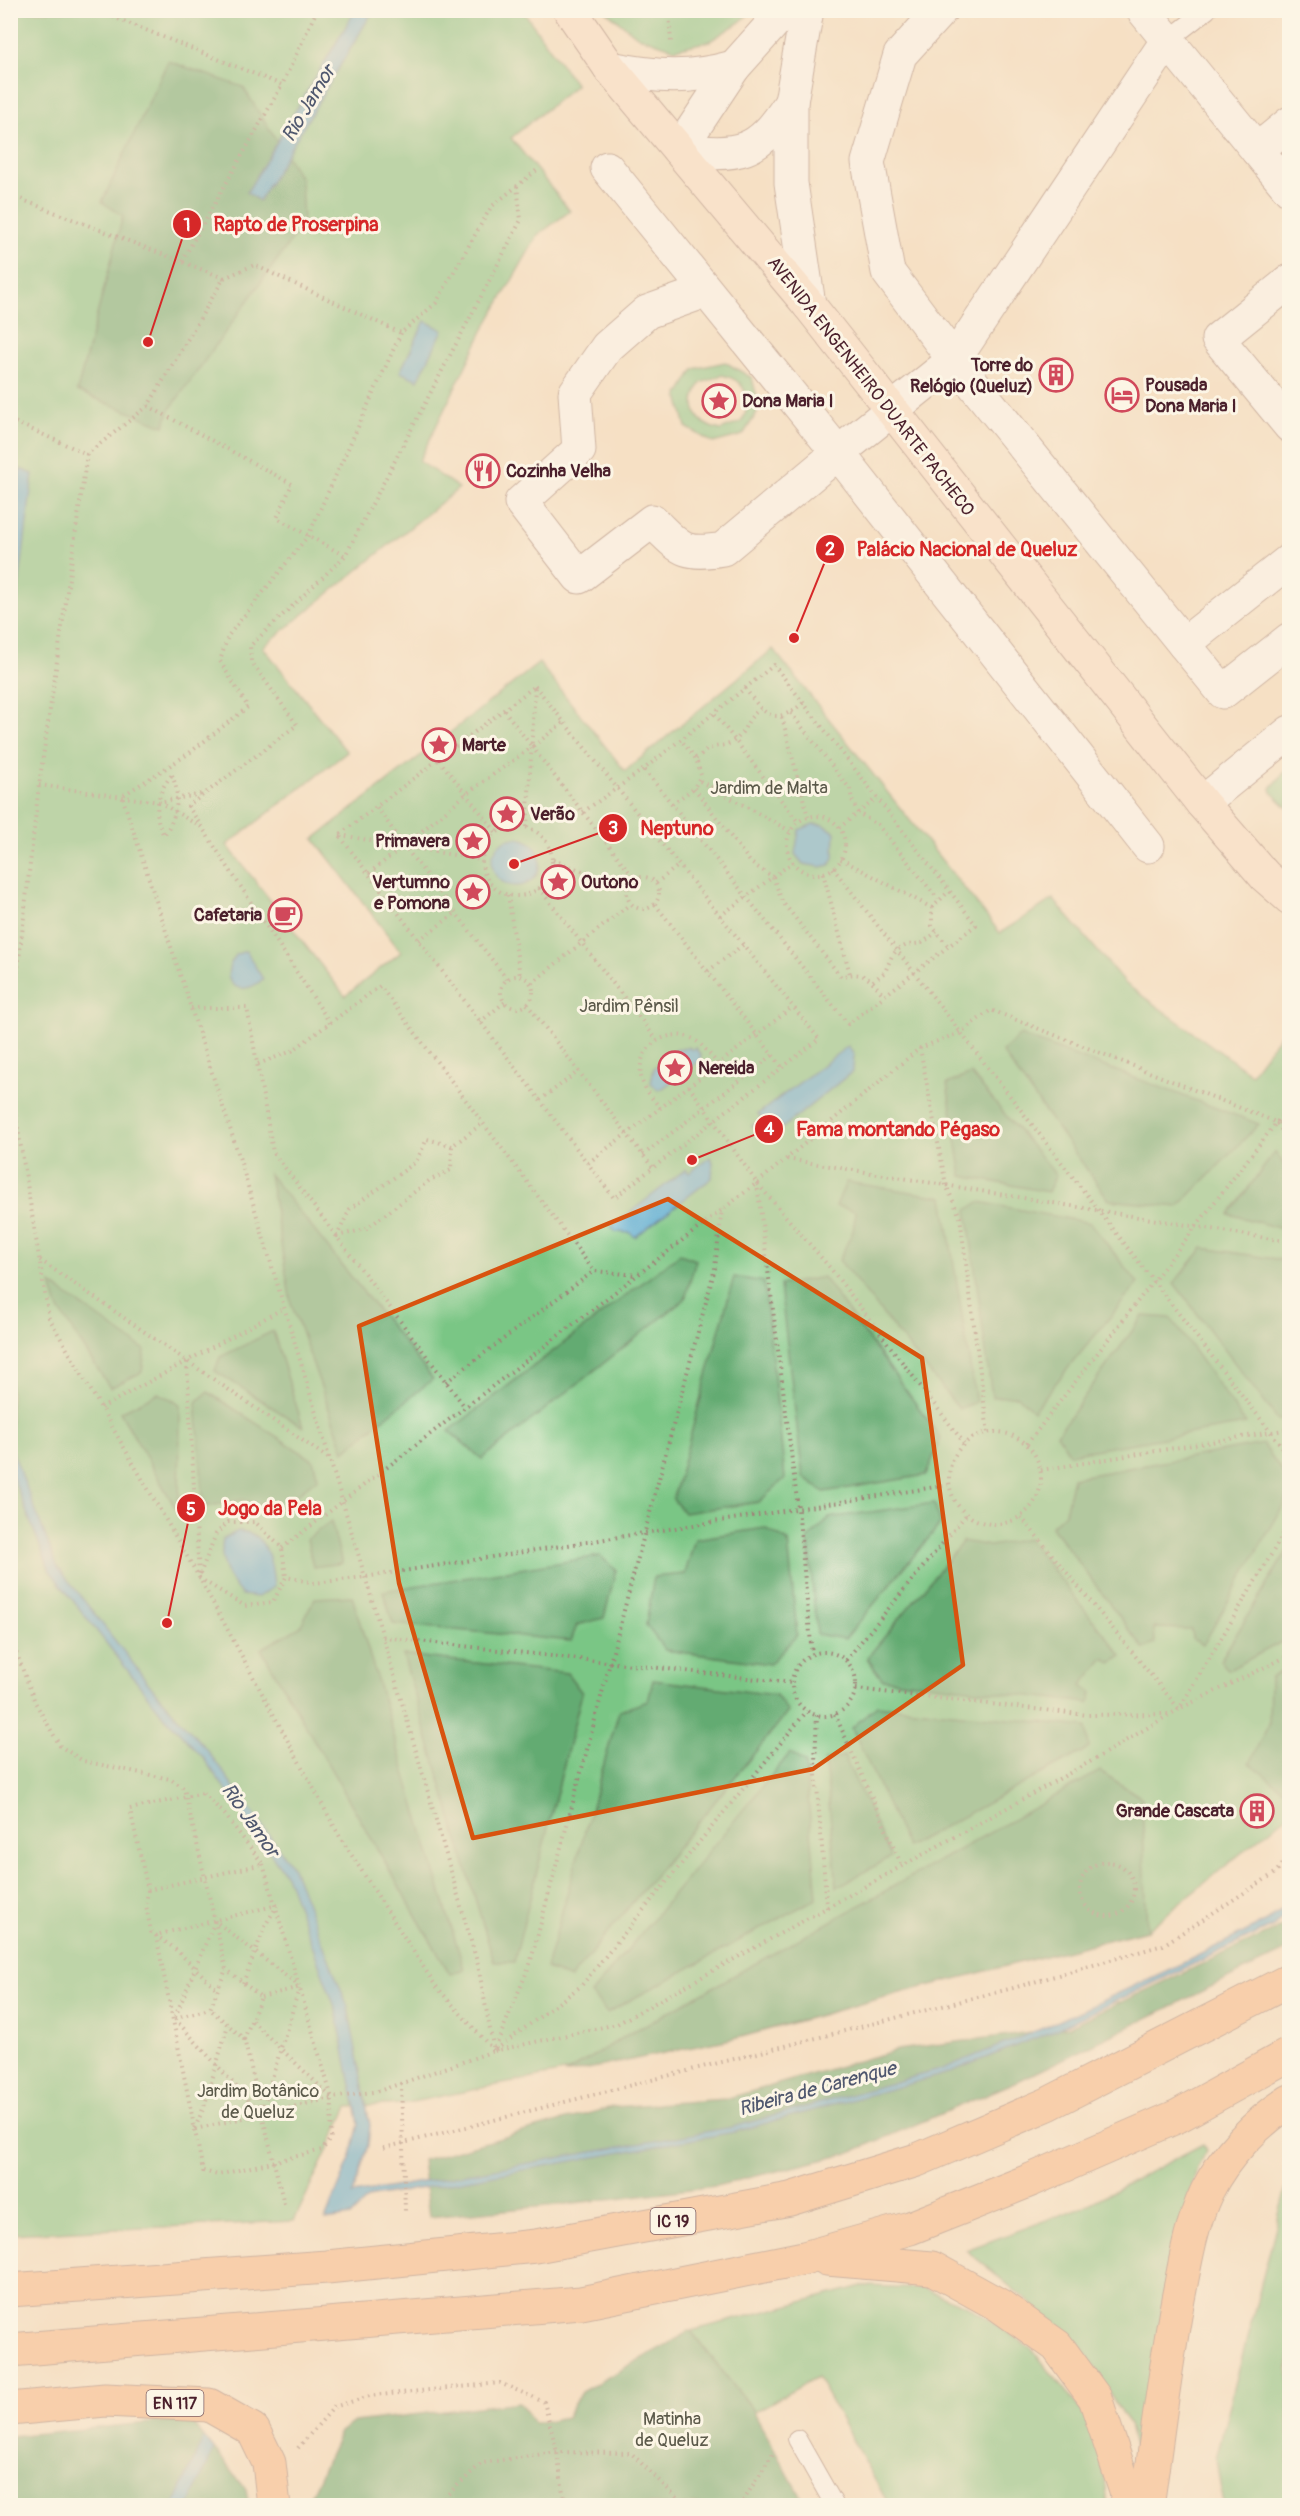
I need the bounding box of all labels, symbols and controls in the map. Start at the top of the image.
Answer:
water label: Rio Jamor [276,58,342,146]
callout: Rapto de Proserpina [172,205,391,243]
text: Rapto de Proserpina [213,212,379,237]
text: 1 [183,214,191,237]
street label: AVENIDA ENGENHEIRO DUARTE PACHECO [762,252,979,521]
place label: Torre do Relógio (Queluz) [910,354,1033,398]
building icon: Torre do Relógio (Queluz) [1038,357,1074,393]
place label: Pousada Dona Maria I [1145,374,1237,418]
hotel icon: Pousada Dona Maria I [1104,377,1140,413]
place icon: Dona Maria I [701,383,737,419]
place label: Dona Maria I [742,390,834,413]
restaurant icon: Cozinha Velha [465,453,501,489]
place label: Cozinha Velha [506,460,611,483]
callout: Palácio Nacional de Queluz [815,530,1089,568]
text: Palácio Nacional de Queluz [857,537,1078,562]
text: 2 [825,538,835,561]
place icon: Marte [421,727,457,763]
place label: Marte [462,734,507,757]
park label: Jardim de Malta [710,777,828,800]
place icon: Verão [489,796,525,832]
place label: Verão [530,803,575,826]
callout: Neptuno [598,809,726,847]
text: Neptuno [640,816,714,841]
text: 3 [608,817,618,840]
place icon: Primavera [455,823,491,859]
place label: Primavera [375,830,451,853]
place icon: Outono [540,864,576,900]
place label: Vertumno e Pomona [372,871,451,915]
place label: Outono [581,871,639,894]
place icon: Vertumno e Pomona [455,874,491,910]
cafe icon: Cafetaria [267,897,303,933]
place label: Cafetaria [194,904,263,927]
park label: Jardim Pênsil [579,995,679,1018]
place icon: Nereida [657,1050,693,1086]
place label: Nereida [698,1057,755,1080]
callout: Fama montando Pégaso [754,1110,1013,1148]
text: Fama montando Pégaso [796,1117,1000,1142]
text: 4 [764,1118,775,1141]
callout: Jogo da Pela [176,1489,334,1527]
text: Jogo da Pela [218,1496,322,1521]
text: 5 [186,1498,196,1521]
water label: Rio Jamor [216,1778,287,1865]
building icon: Grande Cascata [1239,1793,1275,1829]
place label: Grande Cascata [1116,1800,1235,1823]
water label: Ribeira de Carenque [736,2055,901,2121]
park label: Jardim Botânico de Queluz [197,2080,319,2124]
road number: IC 19 [650,2208,696,2234]
road number: EN 117 [146,2390,204,2416]
park label: Matinha de Queluz [635,2408,709,2452]

